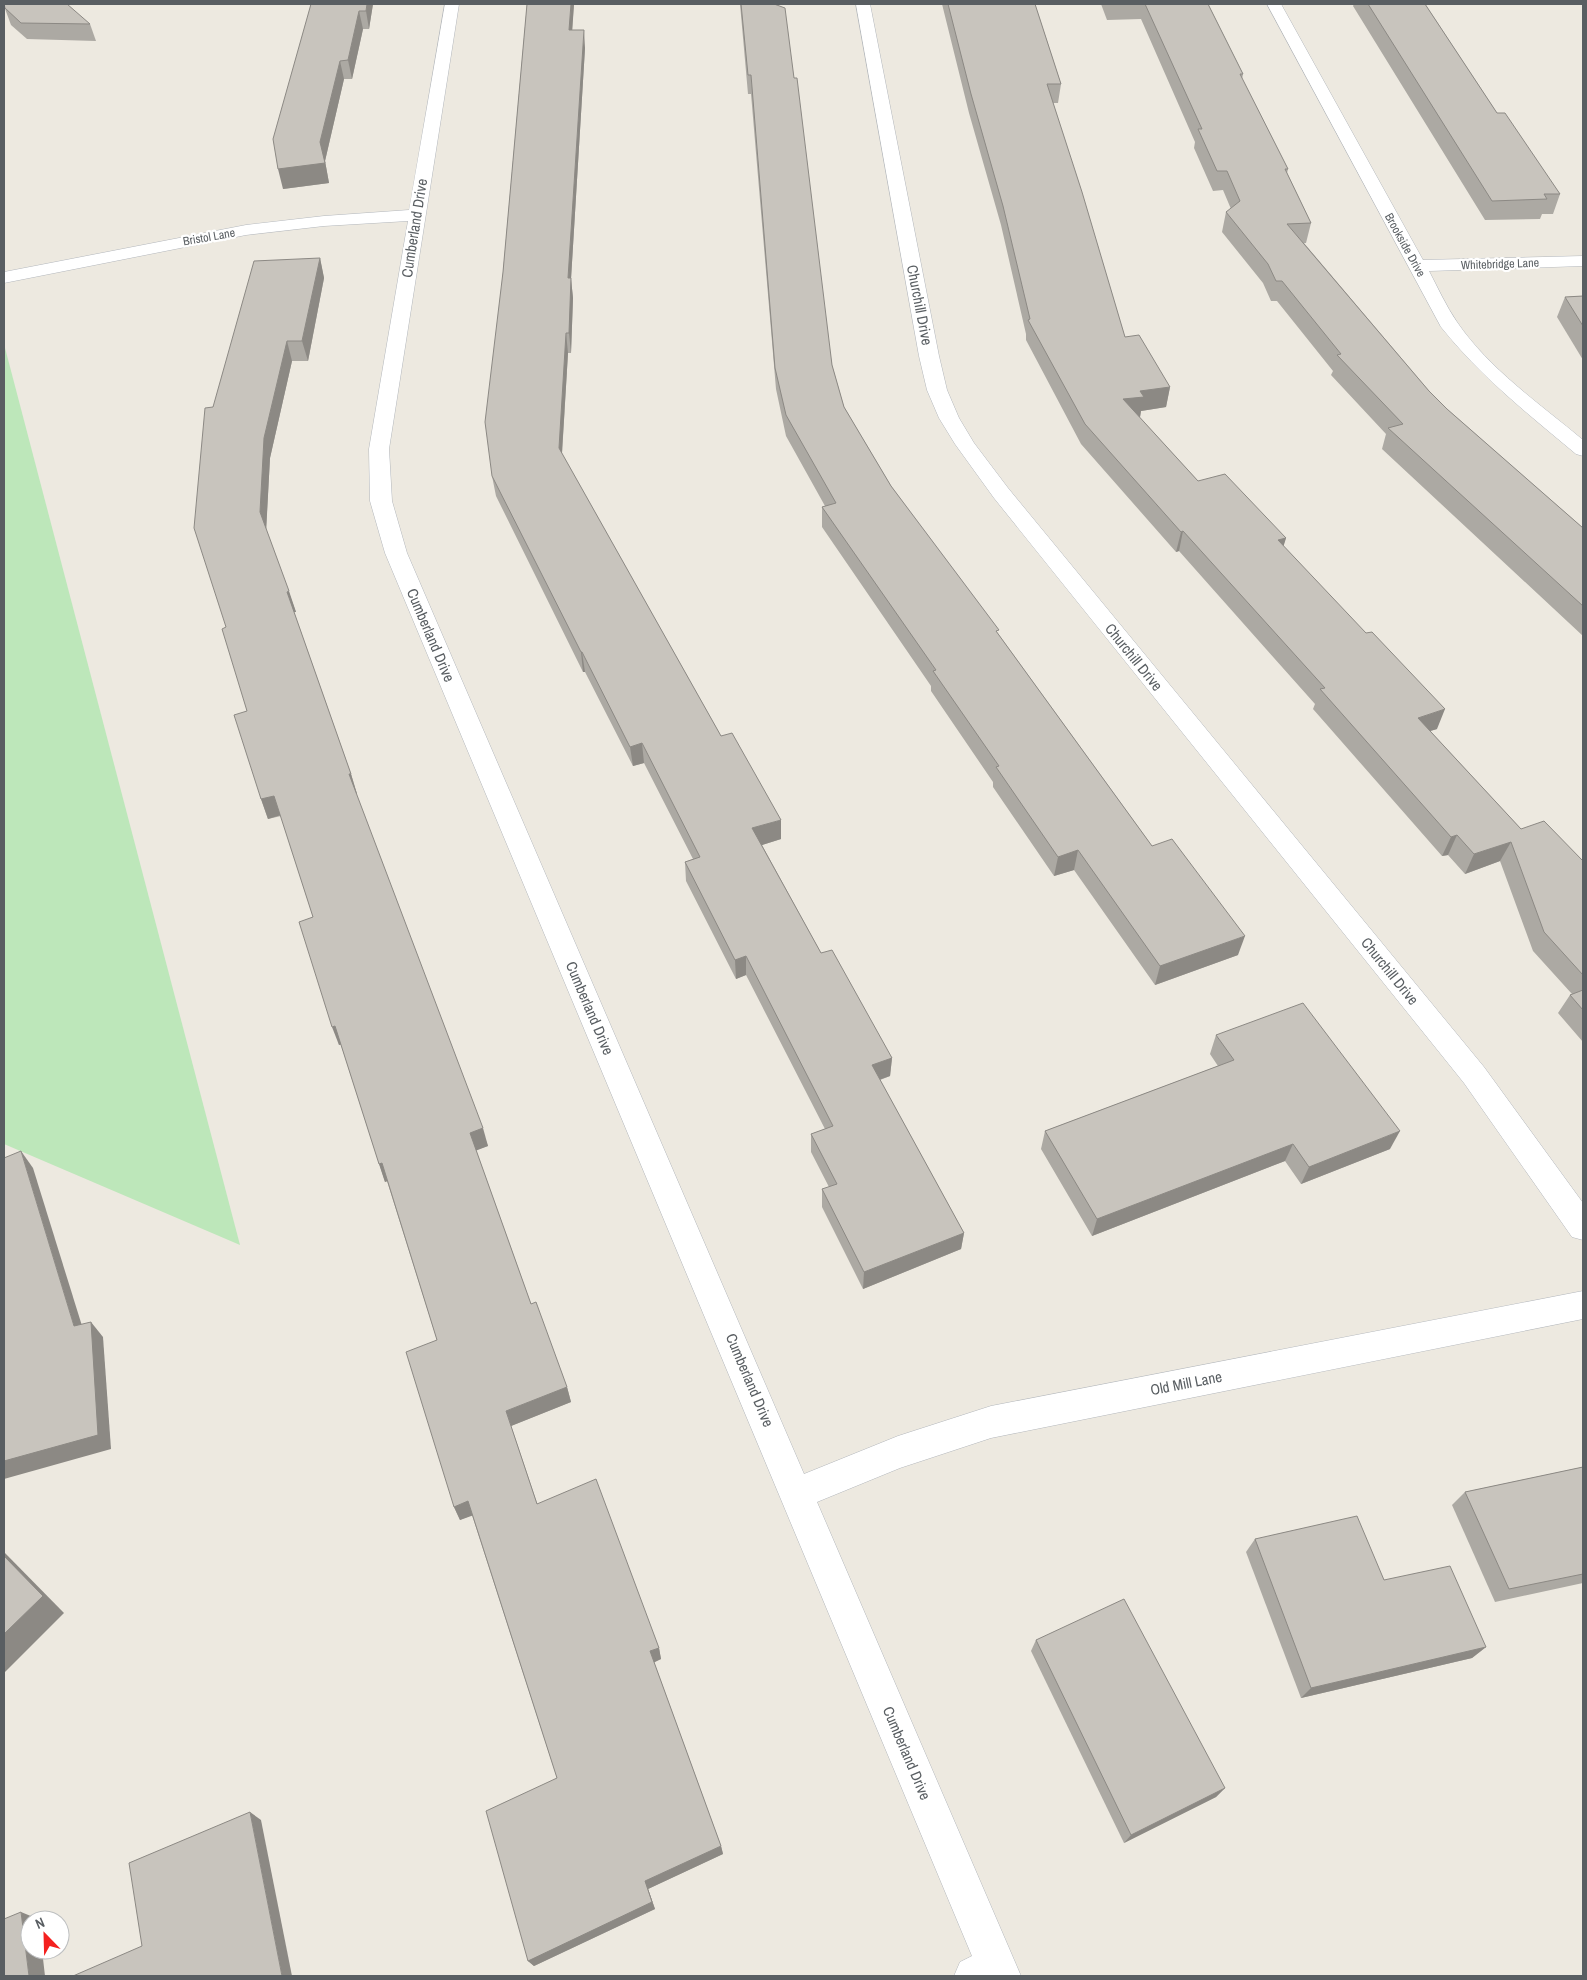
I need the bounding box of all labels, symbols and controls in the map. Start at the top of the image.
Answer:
street label: Cumberland Drive [396,177,432,279]
street label: Brookside Drive [1381,210,1429,280]
street label: Bristol Lane [182,225,236,249]
street label: Whitebridge Lane [1461,255,1539,273]
street label: Churchill Drive [902,263,938,347]
street label: Cumberland Drive [402,585,460,685]
street label: Churchill Drive [1100,619,1168,695]
street label: Churchill Drive [1356,933,1424,1009]
street label: Cumberland Drive [561,958,619,1058]
street label: Cumberland Drive [721,1330,779,1430]
street label: Old Mill Lane [1148,1366,1224,1400]
street label: Cumberland Drive [878,1703,936,1803]
north arrow [20,1910,70,1960]
text: N [33,1913,47,1933]

